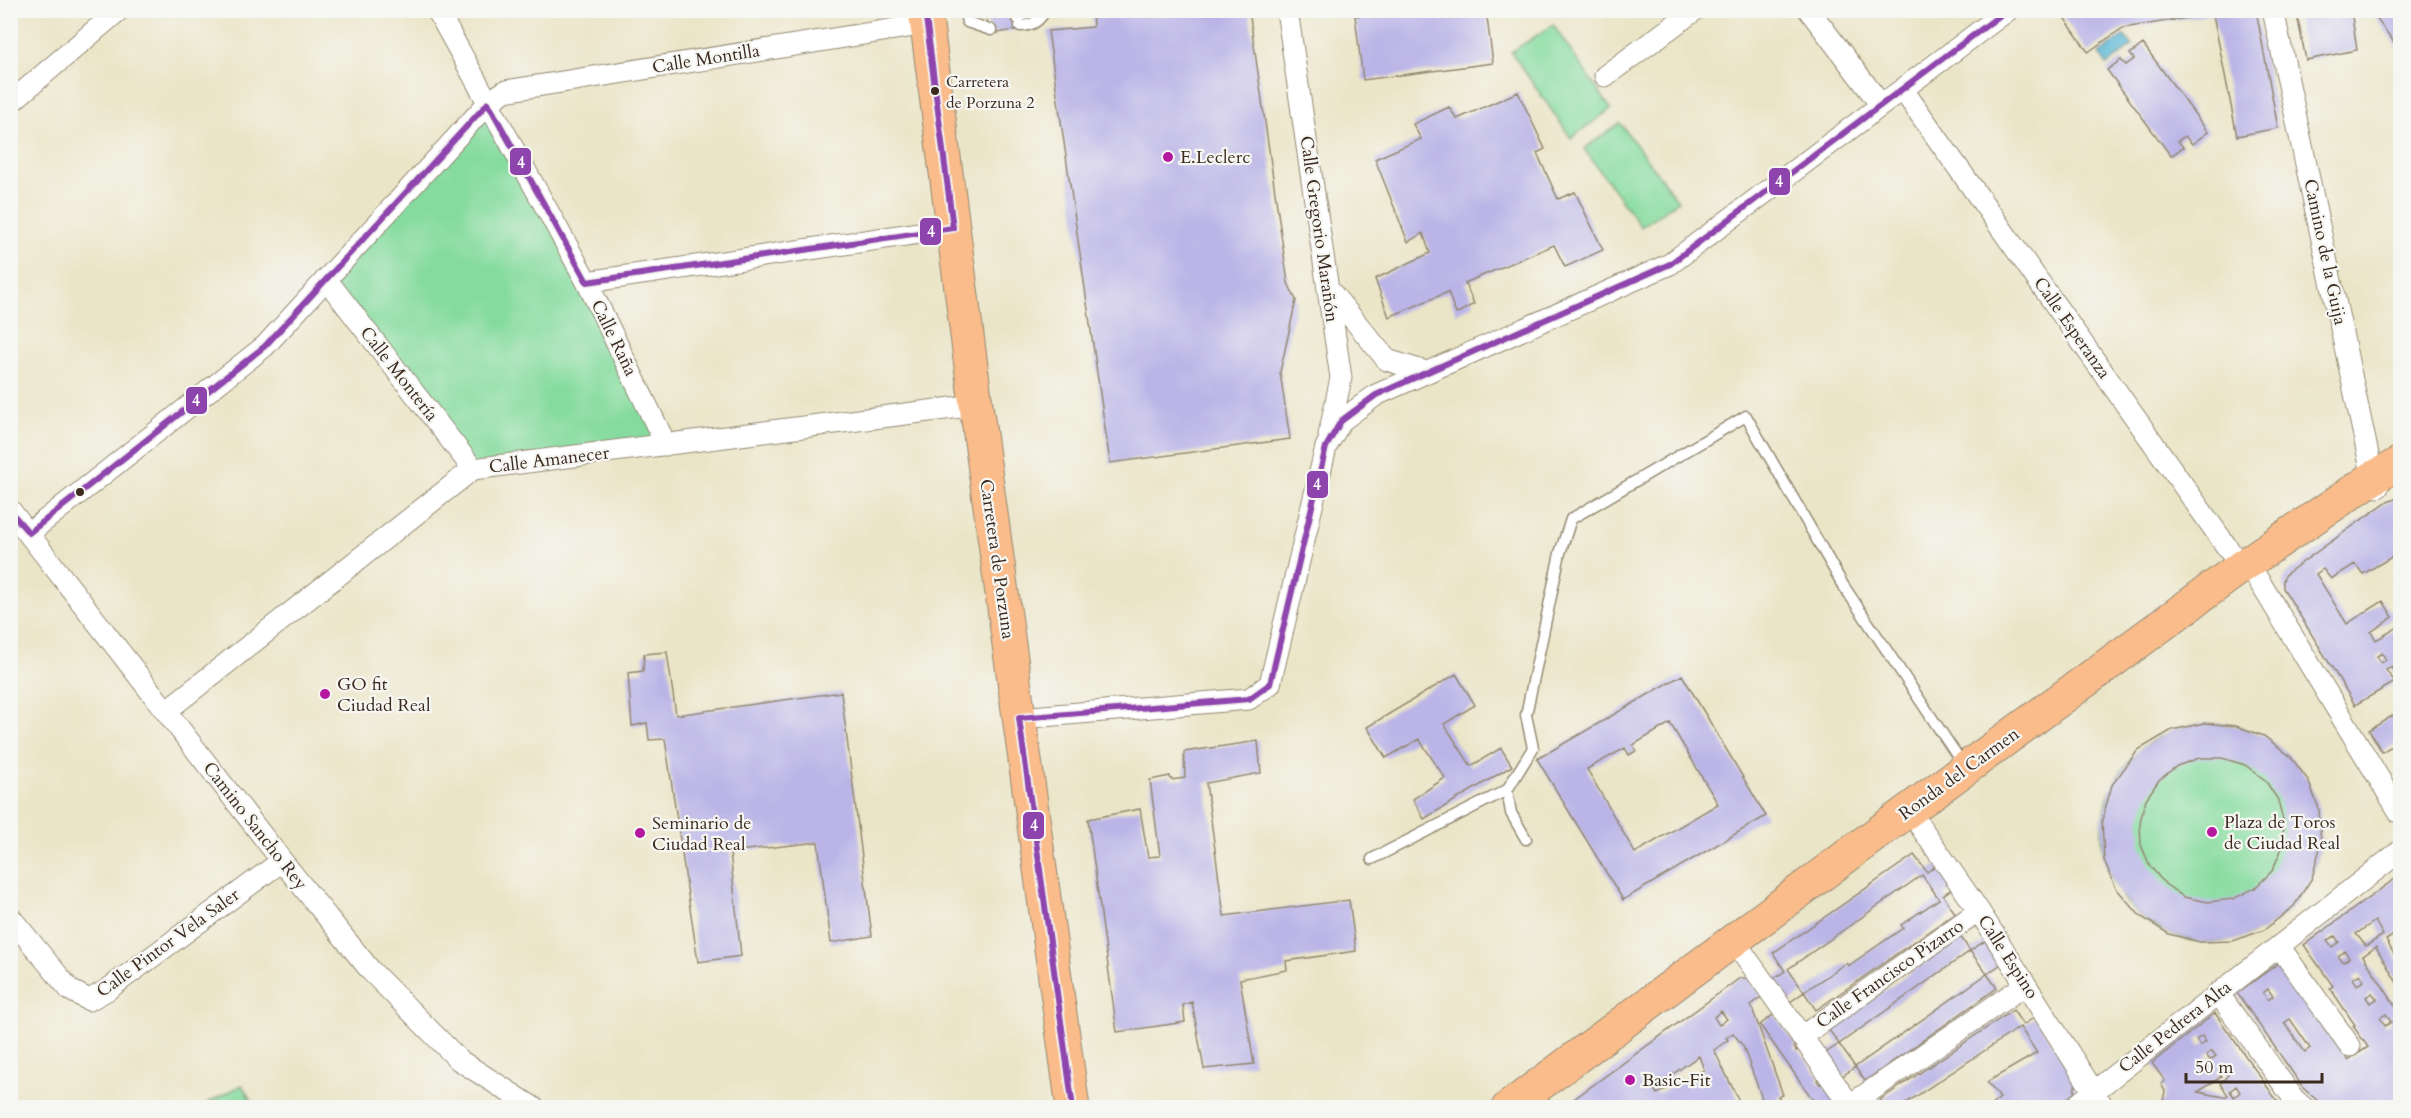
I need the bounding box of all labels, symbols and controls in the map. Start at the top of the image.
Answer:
street label: Calle Montilla [651,38,762,80]
place label: Carretera de Porzuna 2 [946,71,1034,114]
marker: Carretera de Porzuna 2 [929,85,941,97]
street label: Calle Gregorio Marañón [1294,134,1345,325]
place label: E.Leclerc [1180,145,1250,170]
line badge: 4 [509,147,532,176]
marker: E.Leclerc [1161,150,1175,164]
text: 4 [517,152,525,174]
line badge: 4 [1768,167,1791,196]
text: 4 [1775,171,1783,193]
street label: Camino de la Guija [2297,177,2353,327]
line badge: 4 [919,217,942,246]
text: 4 [927,221,935,243]
street label: Calle Esperanza [2028,272,2116,384]
street label: Calle Raña [585,296,643,381]
street label: Calle Montería [354,321,444,427]
line badge: 4 [185,386,208,415]
text: 4 [192,390,200,412]
street label: Calle Amanecer [487,440,611,480]
line badge: 4 [1306,470,1329,499]
text: 4 [1313,474,1321,496]
street label: Carretera de Porzuna [973,477,1021,641]
unlabelled marker [74,486,86,498]
place label: GO fit Ciudad Real [337,672,431,718]
marker: GO fit Ciudad Real [318,687,332,701]
street label: Ronda del Carmen [1894,721,2025,826]
street label: Camino Sancho Rey [197,757,313,896]
place label: Plaza de Toros de Ciudad Real [2224,810,2340,856]
place label: Seminario de Ciudad Real [652,811,751,857]
line badge: 4 [1022,811,1045,840]
text: 4 [1030,815,1038,837]
marker: Plaza de Toros de Ciudad Real [2205,825,2219,839]
marker: Seminario de Ciudad Real [633,826,647,840]
street label: Calle Pintor Vela Saler [91,882,245,1003]
street label: Calle Espino [1972,910,2045,1004]
street label: Calle Francisco Pizarro [1811,913,1969,1034]
street label: Calle Pedrera Alta [2113,975,2237,1079]
scale bar [2186,1046,2322,1084]
text: 50 m [2195,1055,2234,1080]
place label: Basic-Fit [1642,1068,1711,1093]
marker: Basic-Fit [1623,1073,1637,1087]

